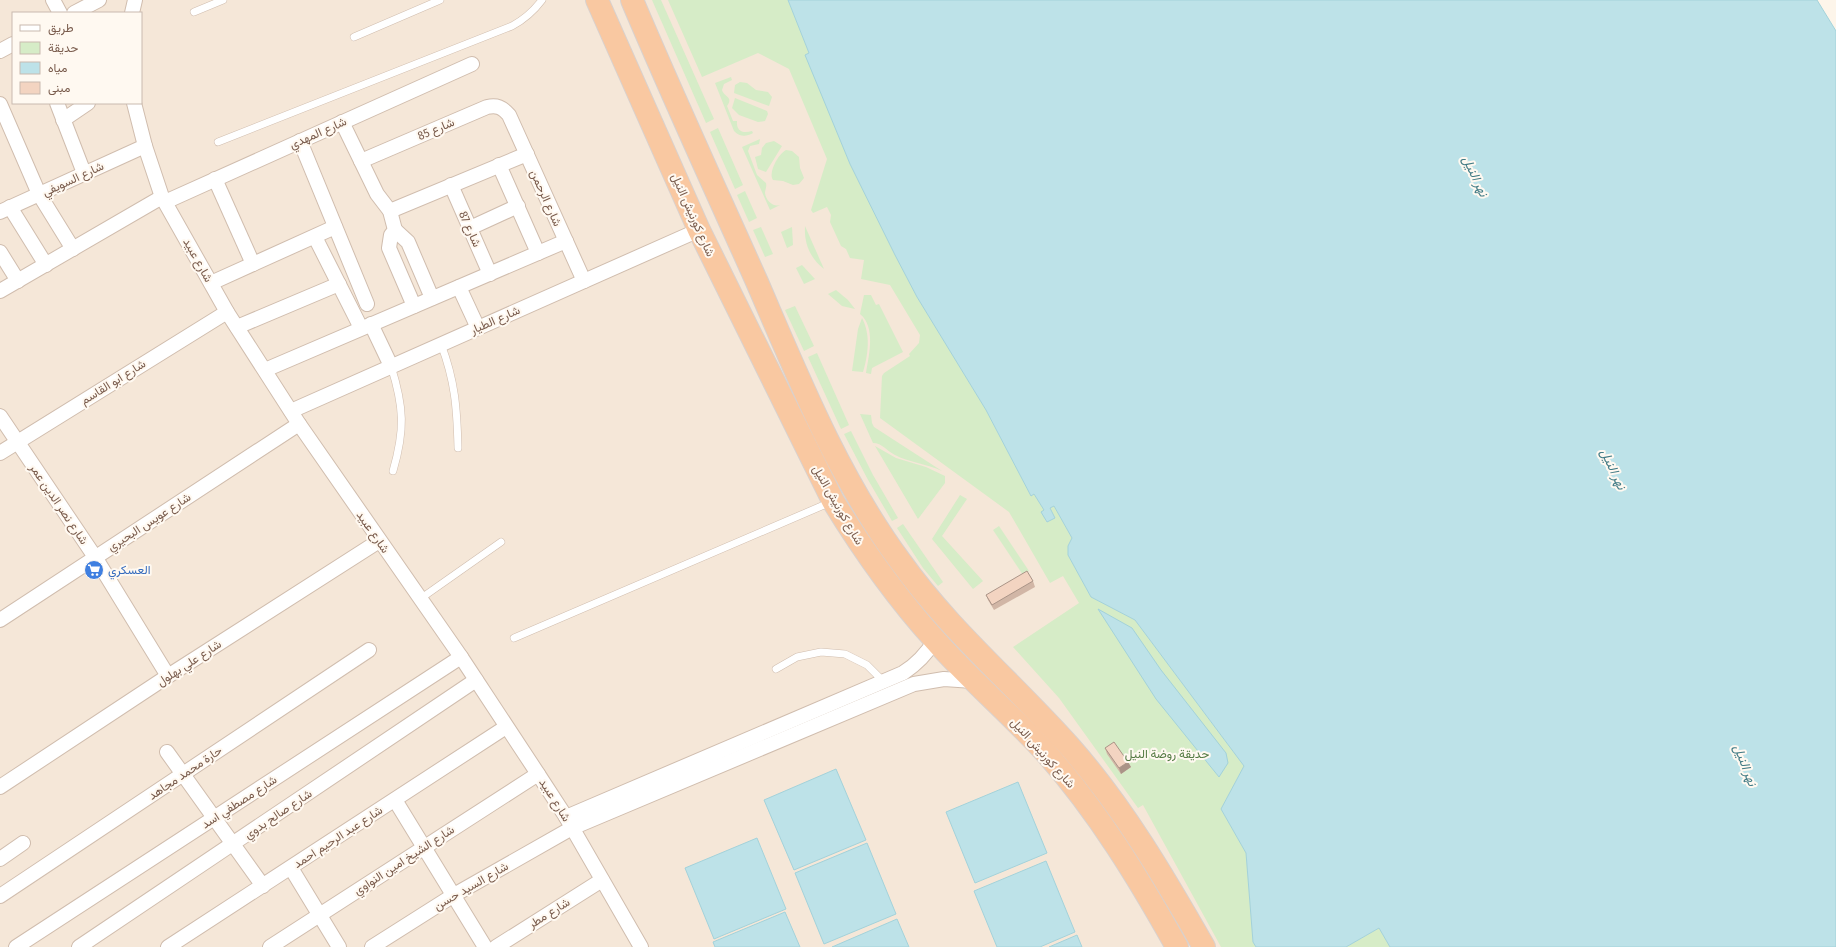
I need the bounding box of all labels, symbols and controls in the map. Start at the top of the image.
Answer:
legend [12,12,142,104]
text: طريق [48,21,74,36]
text: حديقة [48,41,78,55]
text: مياه [48,61,67,75]
text: مبنى [48,81,70,96]
street label: شارع المهدي [287,114,350,155]
street label: شارع 85 [416,115,457,145]
water label: نهر النيل [1459,153,1492,201]
street label: شارع السويفي [40,159,107,202]
street label: شارع الرحمن [525,168,565,229]
street label: شارع كورنيش النيل [667,171,718,260]
street label: شارع 87 [454,209,484,250]
street label: شارع عبيد [178,236,216,285]
street label: شارع الطيار [467,303,523,339]
street label: شارع ابو القاسم [78,356,149,409]
water label: نهر النيل [1597,446,1630,494]
street label: شارع نصر الدين عمر [25,460,91,548]
street label: شارع كورنيش النيل [808,463,866,548]
street label: شارع عويس البحيري [105,490,195,557]
street label: شارع عبيد [352,508,393,557]
supermarket icon: العسكري [83,559,105,581]
place label: العسكري [108,563,150,580]
street label: شارع علي بهلول [154,637,225,692]
street label: شارع كورنيش النيل [1006,715,1078,792]
water label: نهر النيل [1730,742,1761,790]
street label: حارة محمد مجاهد [145,743,225,804]
park label: حديقة روضة النيل [1125,747,1209,762]
street label: شارع مصطفي اسد [199,772,281,834]
street label: شارع عبيد [535,776,574,825]
street label: شارع صالح بدوي [242,786,316,844]
street label: شارع عبد الرحيم احمد [291,803,386,873]
street label: شارع الشيخ امين النواوي [351,822,459,900]
street label: شارع السيد حسن [431,859,512,915]
street label: شارع مطر [525,895,573,933]

